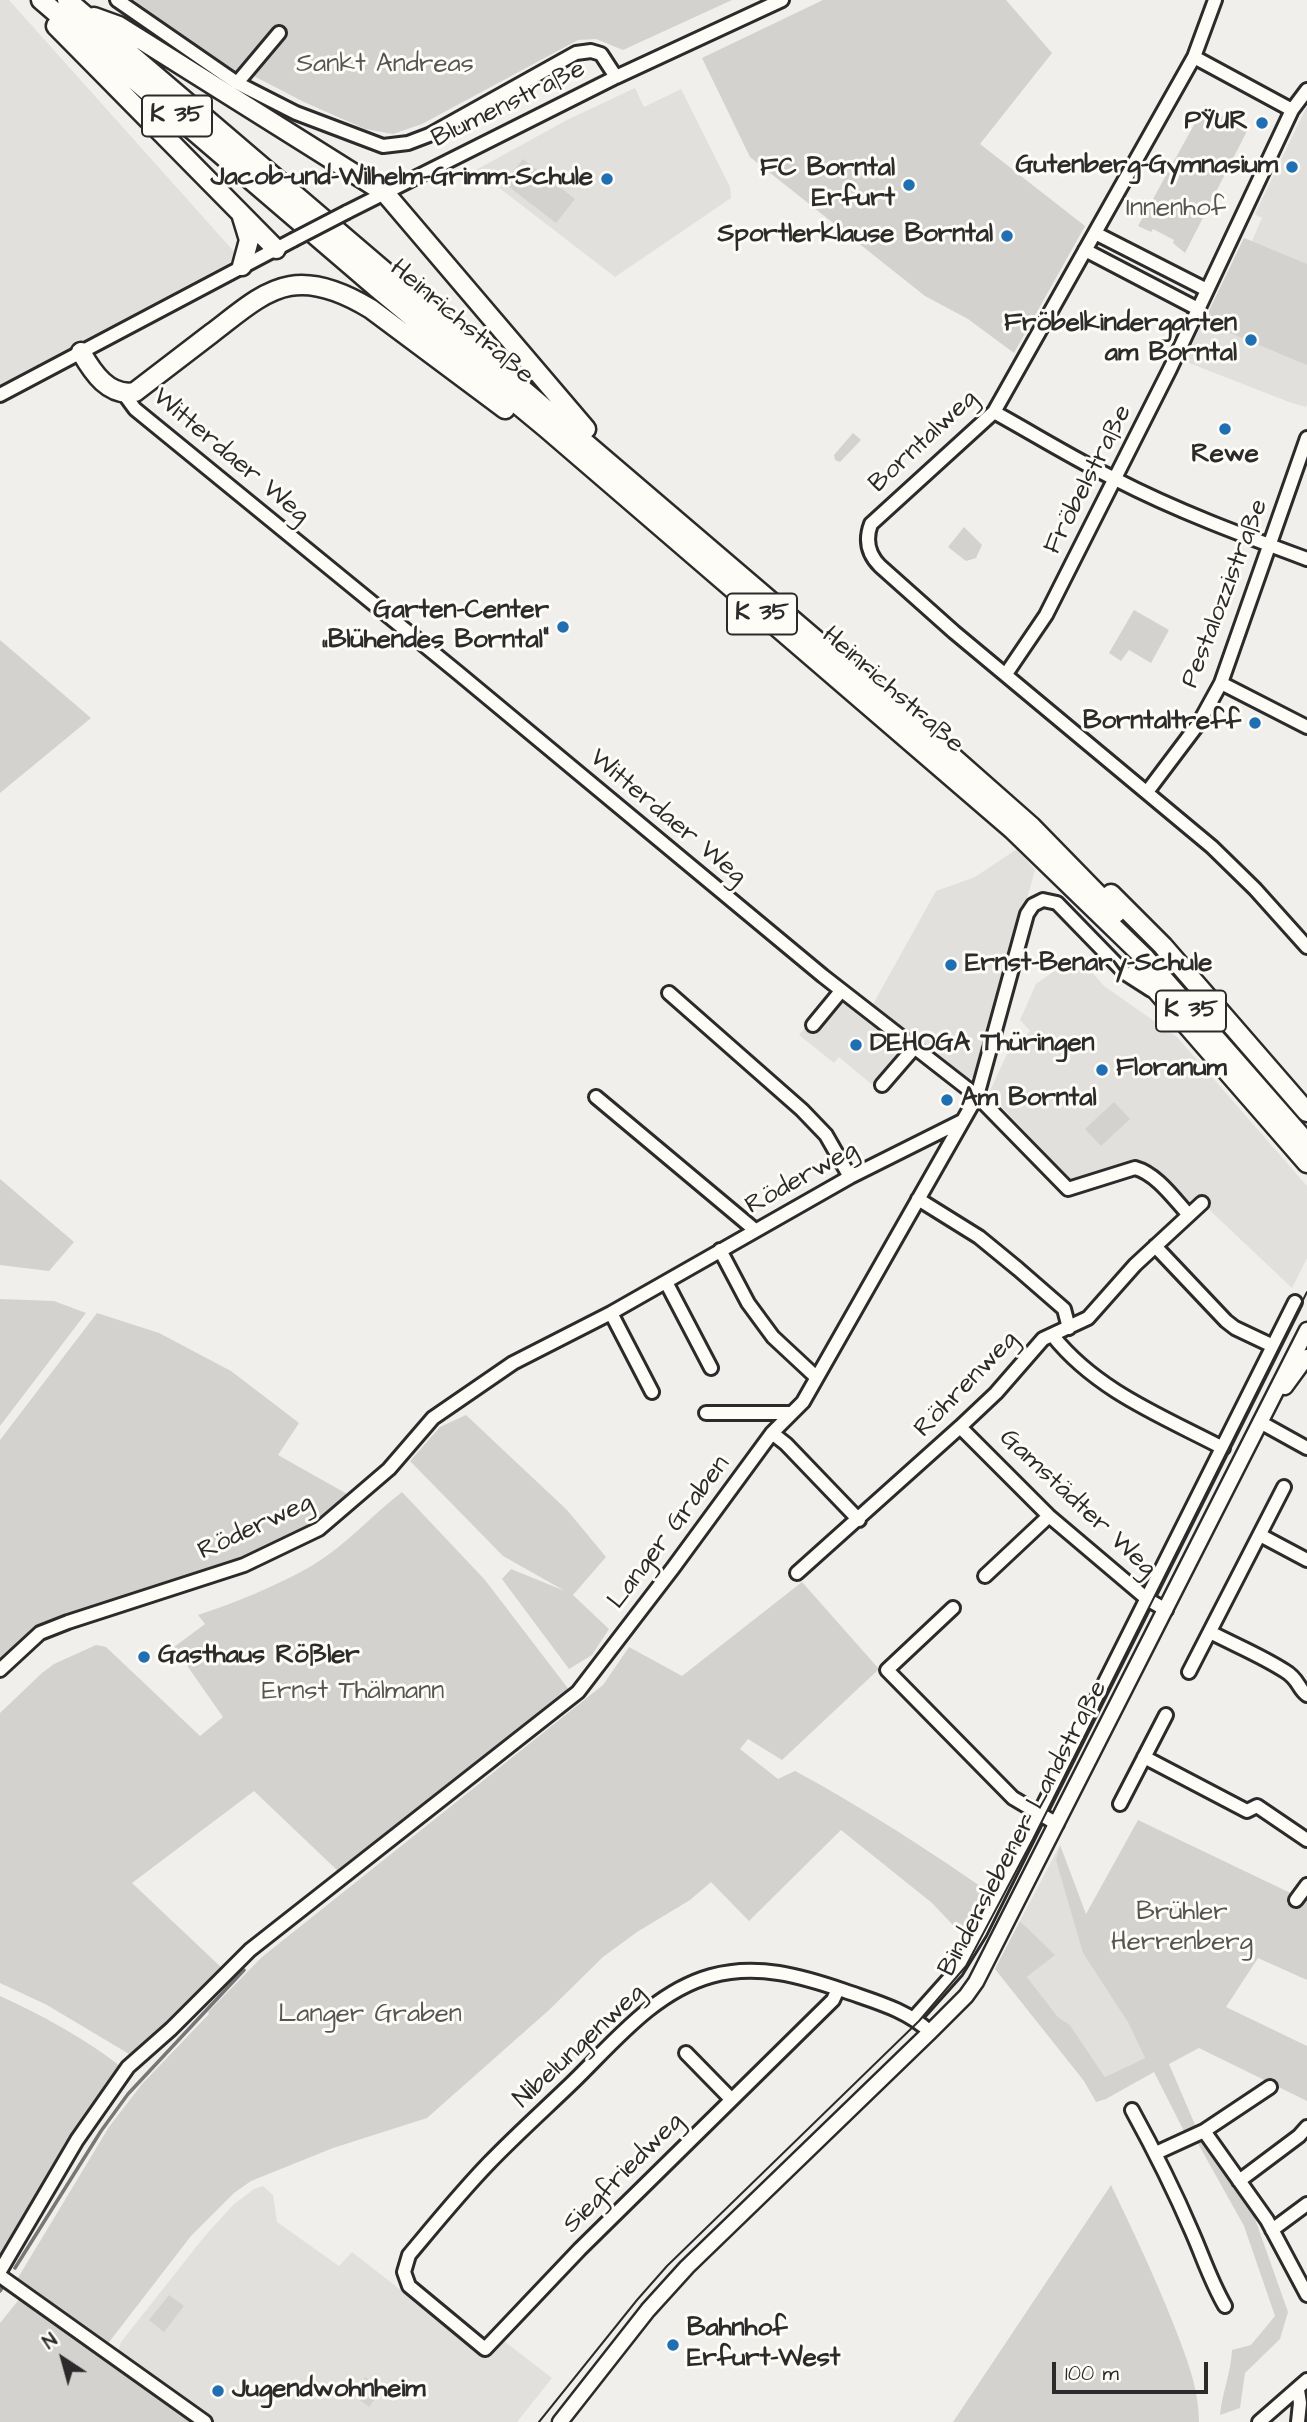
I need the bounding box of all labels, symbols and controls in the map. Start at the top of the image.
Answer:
park label: Sankt Andreas [296,50,474,82]
street label: Blumenstraße [427,54,591,156]
road number: K 35 [142,96,212,136]
place label: PŸUR [1184,107,1248,139]
marker: PŸUR [1254,115,1270,131]
place label: Gutenberg-Gymnasium [1016,151,1278,183]
place label: FC Borntal Erfurt [760,154,895,216]
marker: Gutenberg-Gymnasium [1284,159,1300,175]
place label: Jacob-und-Wilhelm-Grimm-Schule [211,163,593,195]
marker: Jacob-und-Wilhelm-Grimm-Schule [599,171,615,187]
marker: FC Borntal Erfurt [901,177,917,193]
park label: Innenhof [1126,194,1226,226]
place label: Sportlerklause Borntal [718,220,993,252]
marker: Sportlerklause Borntal [999,228,1015,244]
street label: Heinrichstraße [383,254,539,392]
place label: Fröbelkindergarten am Borntal [1004,309,1237,370]
marker: Fröbelkindergarten am Borntal [1243,332,1259,348]
street label: Witterdaer Weg [145,382,315,532]
street label: Borntalweg [863,384,985,500]
street label: Fröbelstraße [1038,400,1140,560]
marker: Rewe [1217,421,1233,437]
place label: Rewe [1191,440,1259,472]
street label: Pestalozzistraße [1176,495,1276,693]
road number: K 35 [727,594,797,634]
place label: Garten-Center „Blühendes Borntal“ [321,596,549,658]
marker: Garten-Center „Blühendes Borntal“ [555,619,571,635]
street label: Heinrichstraße [815,621,969,761]
place label: Borntaltreff [1083,707,1241,739]
marker: Borntaltreff [1247,715,1263,731]
street label: Witterdaer Weg [582,743,752,893]
place label: Ernst-Benary-Schule [965,949,1212,981]
marker: Ernst-Benary-Schule [943,957,959,973]
road number: K 35 [1156,990,1226,1031]
place label: DEHOGA Thüringen [870,1029,1095,1061]
marker: DEHOGA Thüringen [848,1037,864,1053]
place label: Floranum [1116,1054,1227,1086]
marker: Floranum [1094,1062,1110,1078]
place label: Am Borntal [961,1084,1097,1116]
marker: Am Borntal [939,1092,955,1108]
street label: Röderweg [740,1135,864,1223]
street label: Röhrenweg [909,1325,1025,1445]
street label: Gamstädter Weg [992,1423,1162,1585]
street label: Langer Graben [602,1450,738,1616]
street label: Röderweg [193,1488,319,1568]
place label: Gasthaus Rößler [158,1641,360,1673]
marker: Gasthaus Rößler [136,1649,152,1665]
street label: Binderslebener Landstraße [933,1676,1115,1982]
park label: Ernst Thälmann [262,1677,444,1709]
park label: Brühler Herrenberg [1111,1898,1253,1960]
street label: Nibelungenweg [508,1978,652,2116]
park label: Langer Graben [278,2000,462,2032]
street label: Siegfriedweg [557,2107,691,2241]
place label: Bahnhof Erfurt-West [687,2314,840,2376]
north arrow [28,2324,98,2394]
text: N [38,2327,63,2356]
marker: Bahnhof Erfurt-West [665,2337,681,2353]
scale bar [1055,2348,1211,2392]
text: 100 m [1065,2359,1119,2388]
place label: Jugendwohnheim [232,2375,425,2407]
marker: Jugendwohnheim [210,2383,226,2399]

